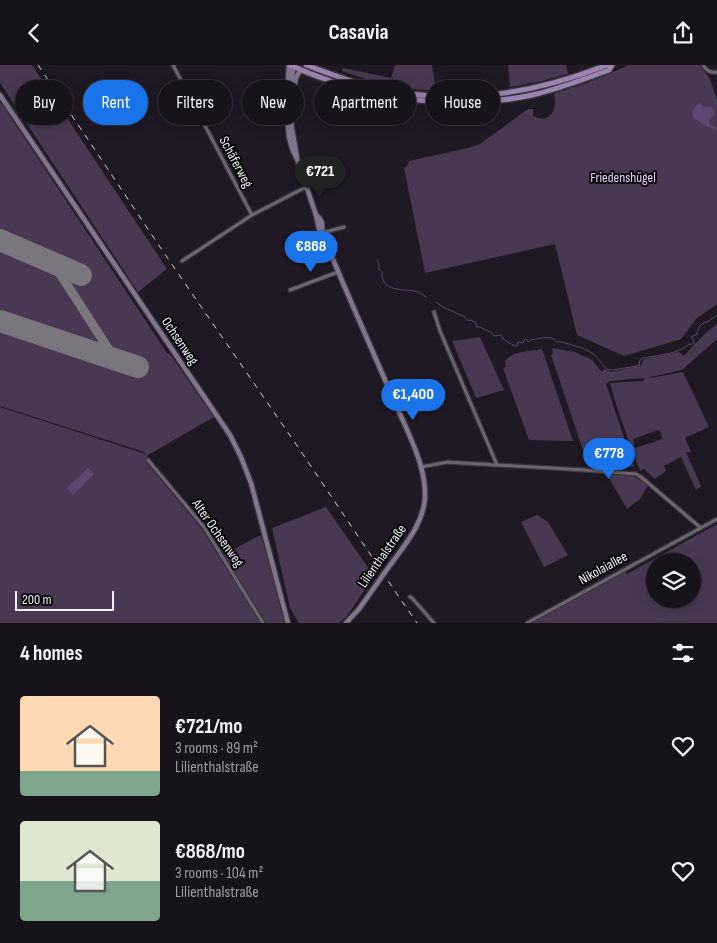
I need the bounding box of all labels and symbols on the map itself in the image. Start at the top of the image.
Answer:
street label: Schäferweg [215,133,257,191]
pin: €721 [290,155,350,198]
park label: Friedenshügel [590,169,656,186]
pin: €868 [281,231,341,273]
street label: Ochsenweg [158,314,202,369]
pin: €1,400 [372,379,454,421]
pin: €778 [579,437,639,480]
street label: Alter Ochsenweg [188,495,248,571]
street label: Lilienthalstraße [354,521,410,591]
street label: Nikolaiallee [576,548,630,588]
scale bar [15,588,114,611]

